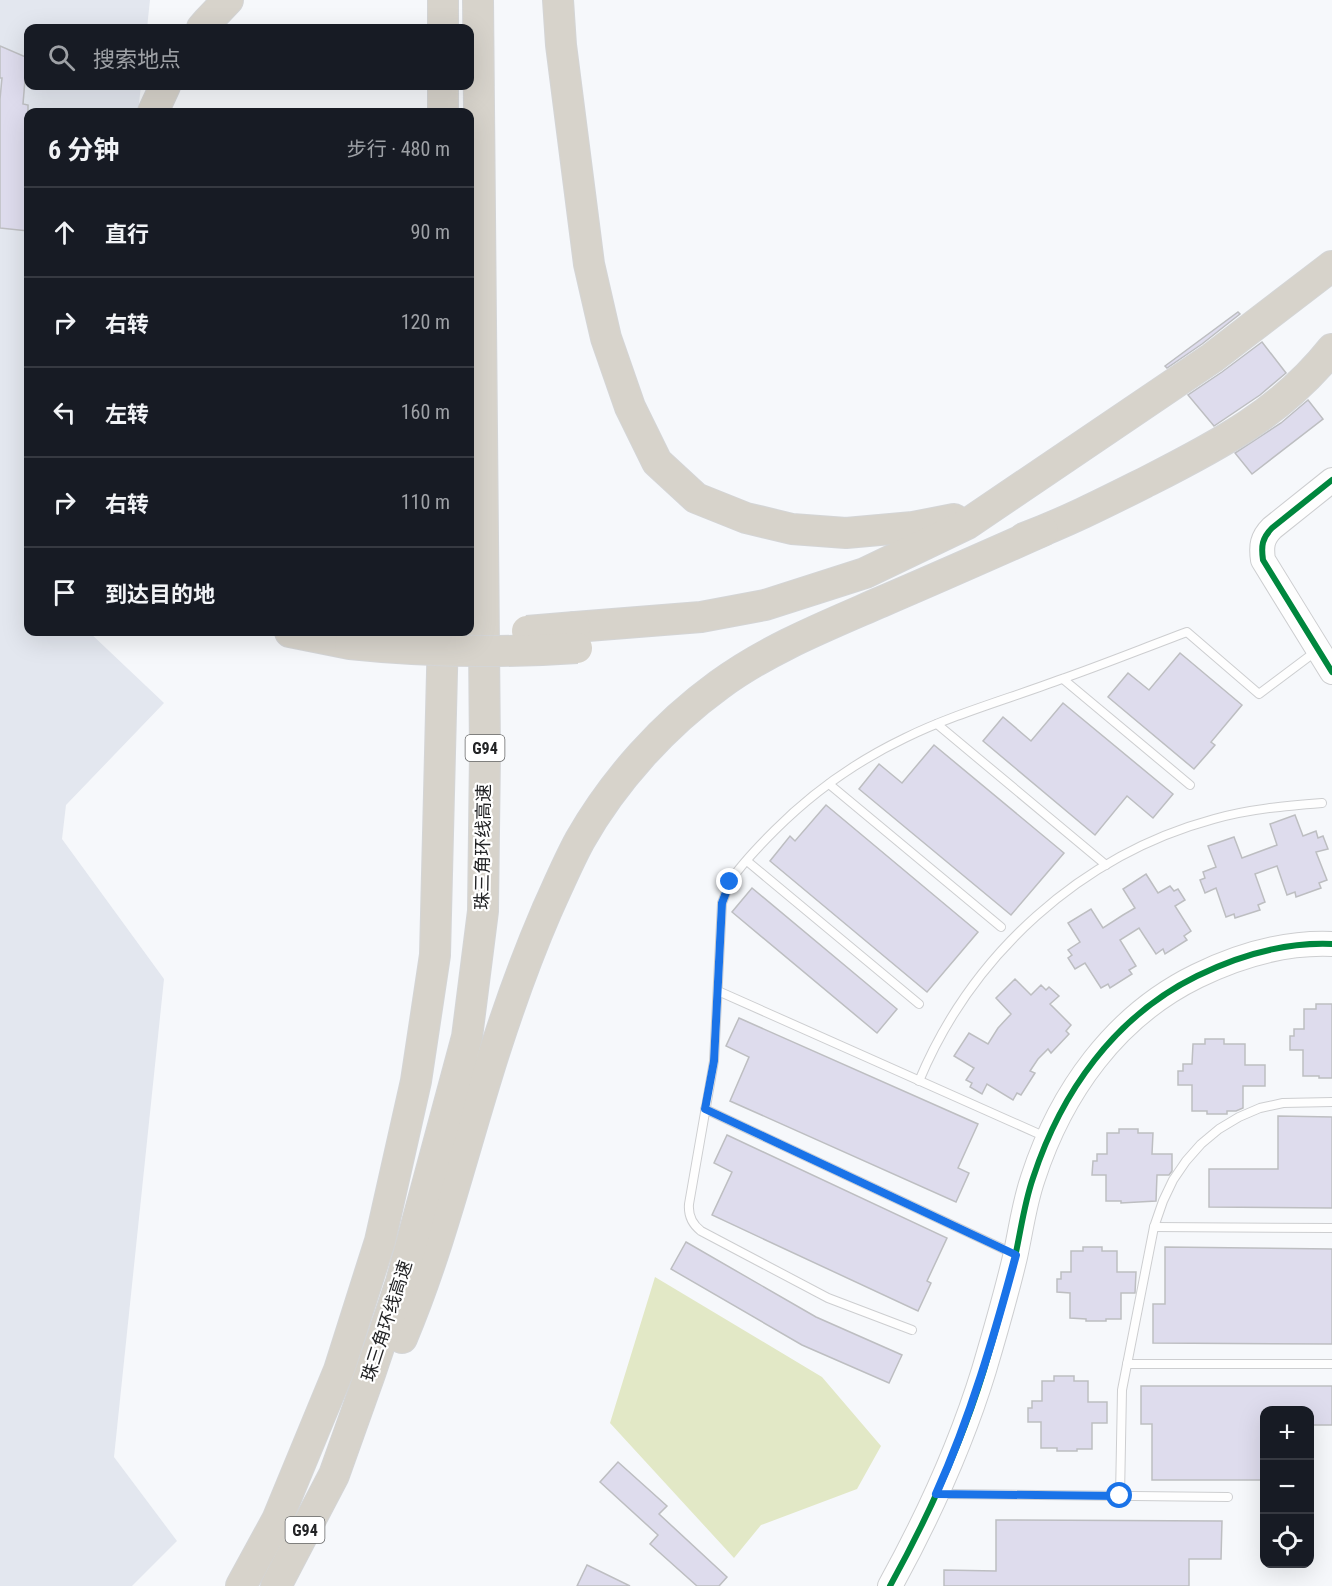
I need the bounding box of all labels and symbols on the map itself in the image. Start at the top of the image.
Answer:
road number: G94 [466,735,504,761]
street label: 珠三角环线高速 [471,784,494,910]
route end [716,868,742,894]
street label: 珠三角环线高速 [357,1258,416,1384]
route start [1106,1482,1132,1508]
road number: G94 [286,1517,324,1543]

